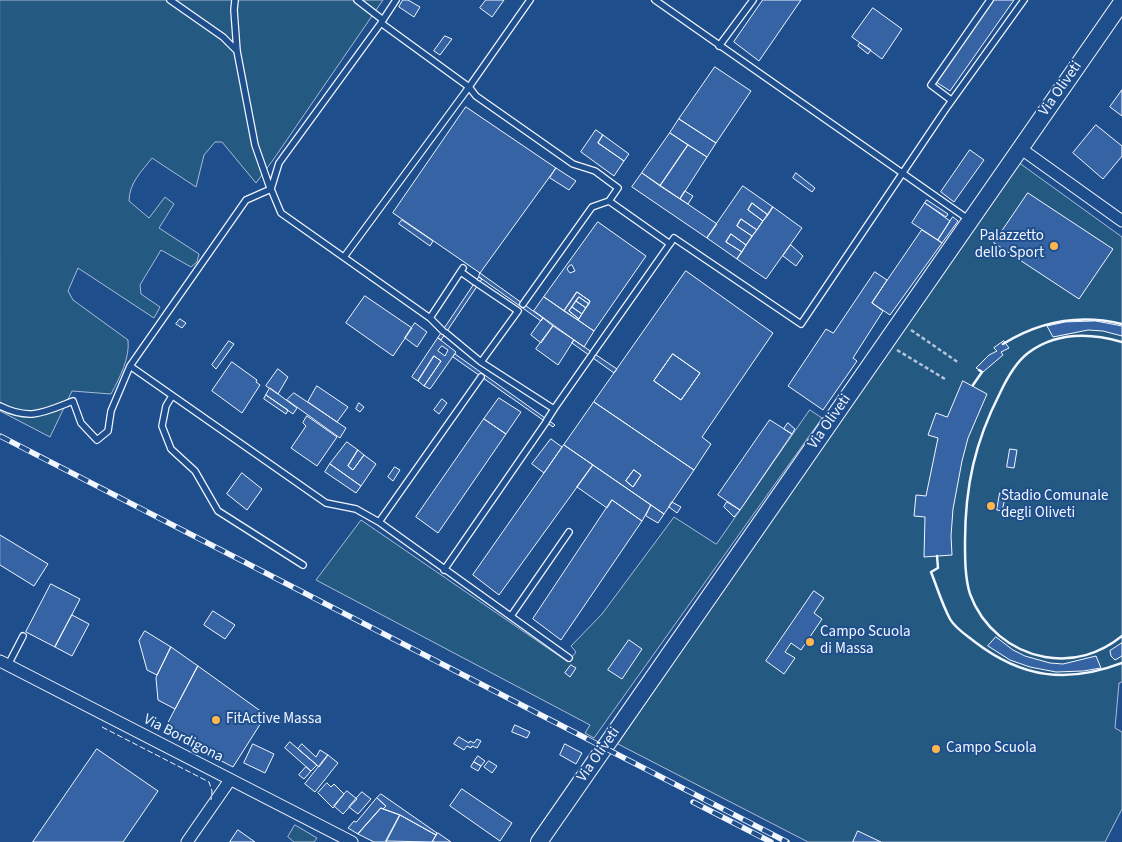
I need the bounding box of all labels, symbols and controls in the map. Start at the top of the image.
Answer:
street label: Via Oliveti [1036,58,1086,120]
place label: Palazzetto dello Sport [975,228,1044,263]
marker: Palazzetto dello Sport [1048,240,1060,252]
street label: Via Oliveti [805,391,855,453]
place label: Stadio Comunale degli Oliveti [1001,488,1108,523]
marker: Stadio Comunale degli Oliveti [985,500,997,512]
place label: Campo Scuola di Massa [820,624,911,659]
marker: Campo Scuola di Massa [804,636,816,648]
street label: Via Bordigona [140,711,226,767]
place label: FitActive Massa [226,711,322,729]
marker: FitActive Massa [210,714,222,726]
street label: Via Oliveti [574,724,624,786]
place label: Campo Scuola [946,740,1037,758]
marker: Campo Scuola [930,743,942,755]

